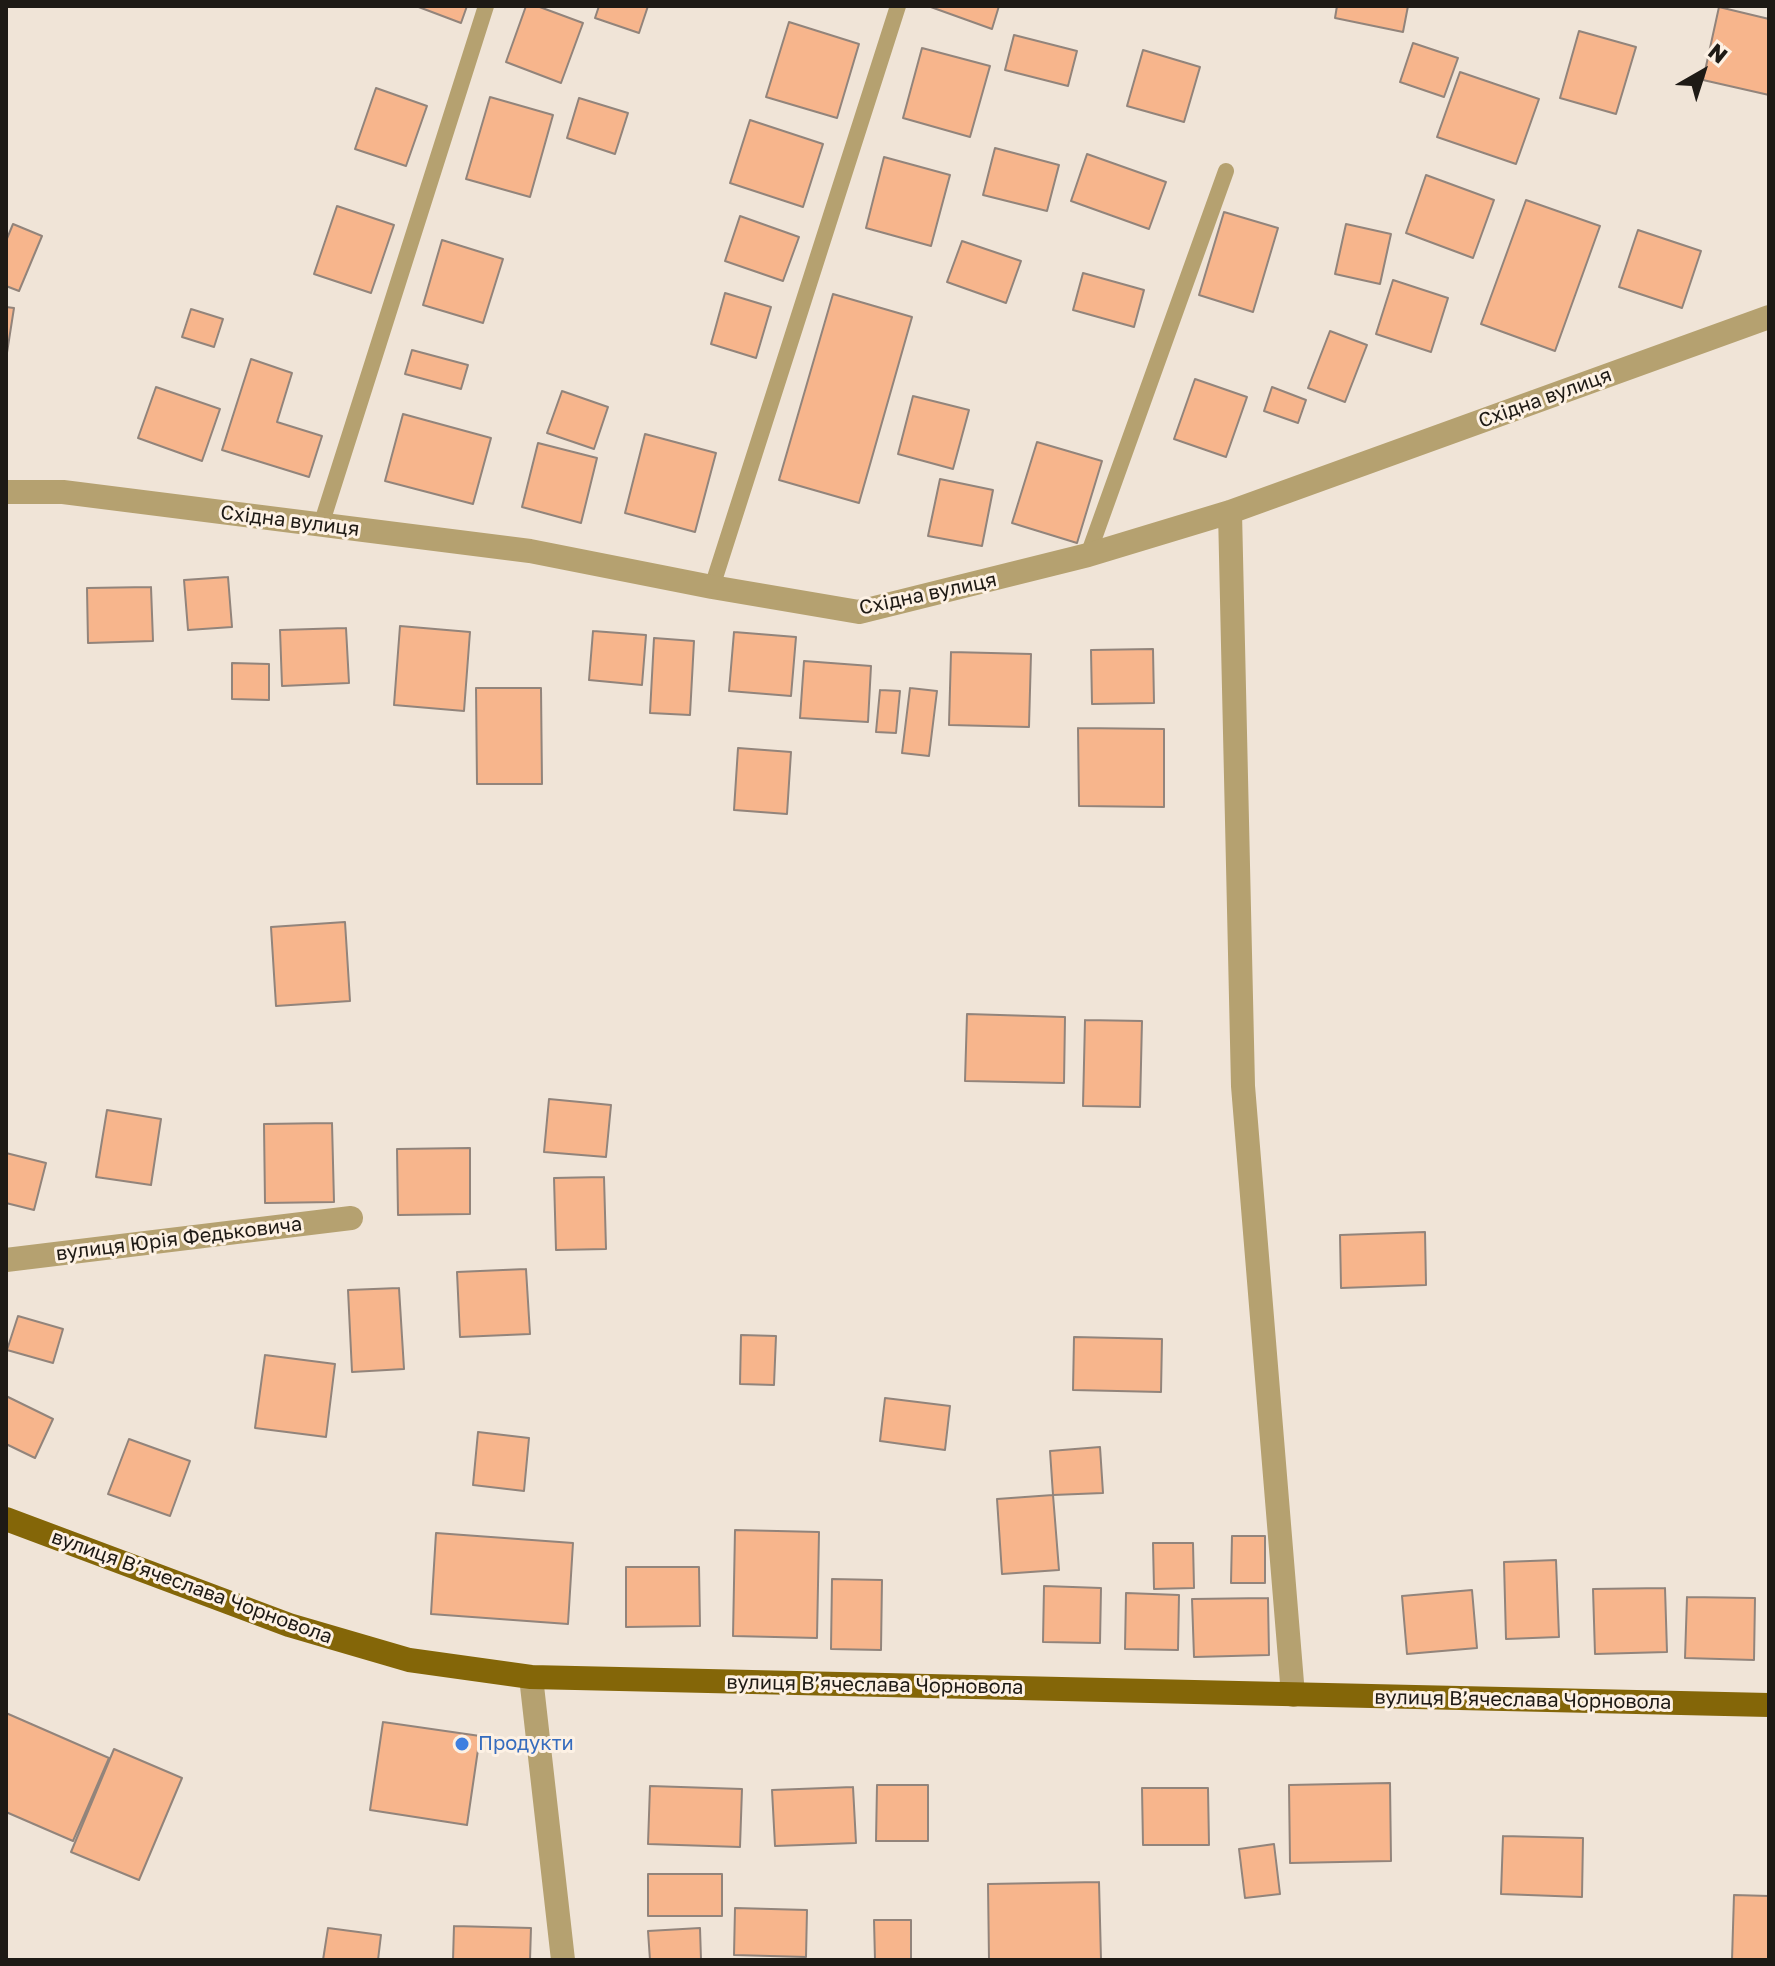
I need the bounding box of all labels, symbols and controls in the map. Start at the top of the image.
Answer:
north arrow [1663,32,1743,112]
text: N [1703,37,1733,69]
street label: Східна вулиця [1475,363,1615,433]
street label: Східна вулиця [219,501,361,541]
street label: Східна вулиця [857,568,999,620]
street label: вулиця Юрія Федьковича [55,1212,303,1266]
street label: вулиця Вʼячеслава Чорновола [48,1525,336,1649]
street label: вулиця Вʼячеслава Чорновола [726,1670,1024,1700]
street label: вулиця Вʼячеслава Чорновола [1374,1685,1672,1715]
place label: Продукти [478,1732,574,1756]
marker: Продукти [453,1735,471,1753]

